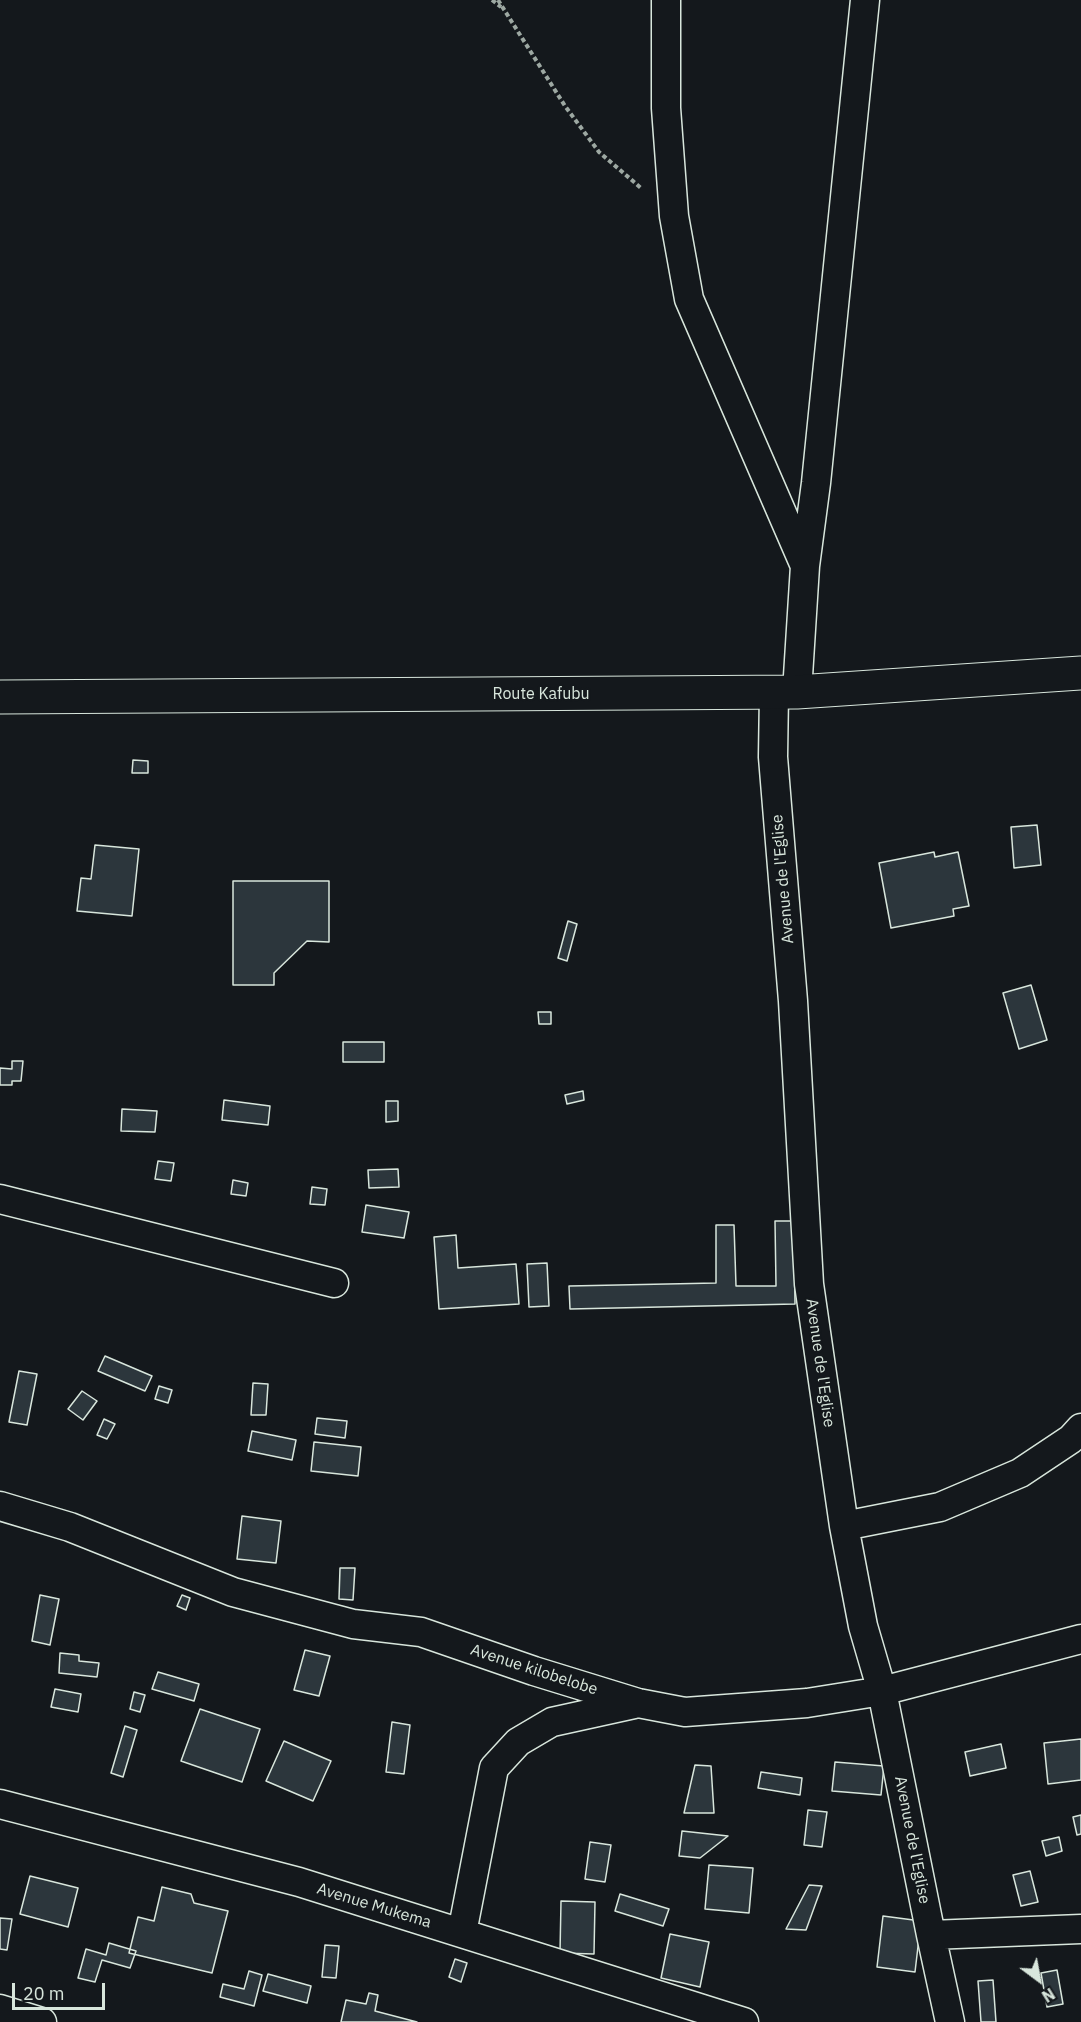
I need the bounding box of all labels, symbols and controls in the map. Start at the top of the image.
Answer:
street label: Route Kafubu [492,684,590,704]
street label: Avenue de l'Eglise [768,813,798,945]
street label: Avenue de l'Eglise [801,1297,839,1429]
street label: Avenue kilobelobe [468,1640,600,1700]
street label: Avenue de l'Eglise [890,1774,934,1906]
street label: Avenue Mukema [314,1879,434,1933]
north arrow [1009,1950,1069,2010]
scale bar [15,1971,108,2009]
text: 20 m [23,1982,65,2005]
text: N [1038,1984,1059,2007]

